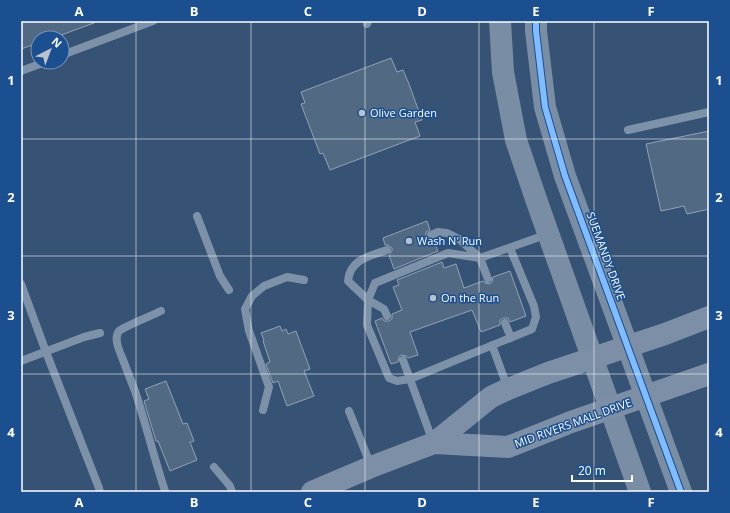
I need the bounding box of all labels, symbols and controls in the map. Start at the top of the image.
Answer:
text: A [75,2,84,20]
text: B [190,2,199,20]
text: C [304,2,312,20]
text: D [417,2,427,20]
text: E [532,2,540,20]
text: F [647,2,655,20]
north arrow [30,30,70,70]
text: N [49,34,65,51]
text: 1 [7,71,15,89]
text: 1 [715,71,723,89]
place label: Olive Garden [370,105,437,120]
marker: Olive Garden [357,108,367,118]
text: 2 [7,188,15,206]
text: 2 [715,188,723,206]
street label: SUEMANDY DRIVE [584,210,629,302]
place label: Wash N' Run [417,233,482,248]
marker: Wash N' Run [404,236,414,246]
place label: On the Run [441,290,499,305]
marker: On the Run [428,293,438,303]
text: 3 [7,306,15,324]
text: 3 [715,306,723,324]
street label: MID RIVERS MALL DRIVE [512,394,634,451]
text: 4 [7,423,15,441]
text: 4 [715,423,723,441]
scale bar [572,457,632,483]
text: 20 m [578,462,606,479]
text: A [75,493,84,511]
text: B [190,493,199,511]
text: C [304,493,312,511]
text: D [417,493,427,511]
text: E [532,493,540,511]
text: F [647,493,655,511]

